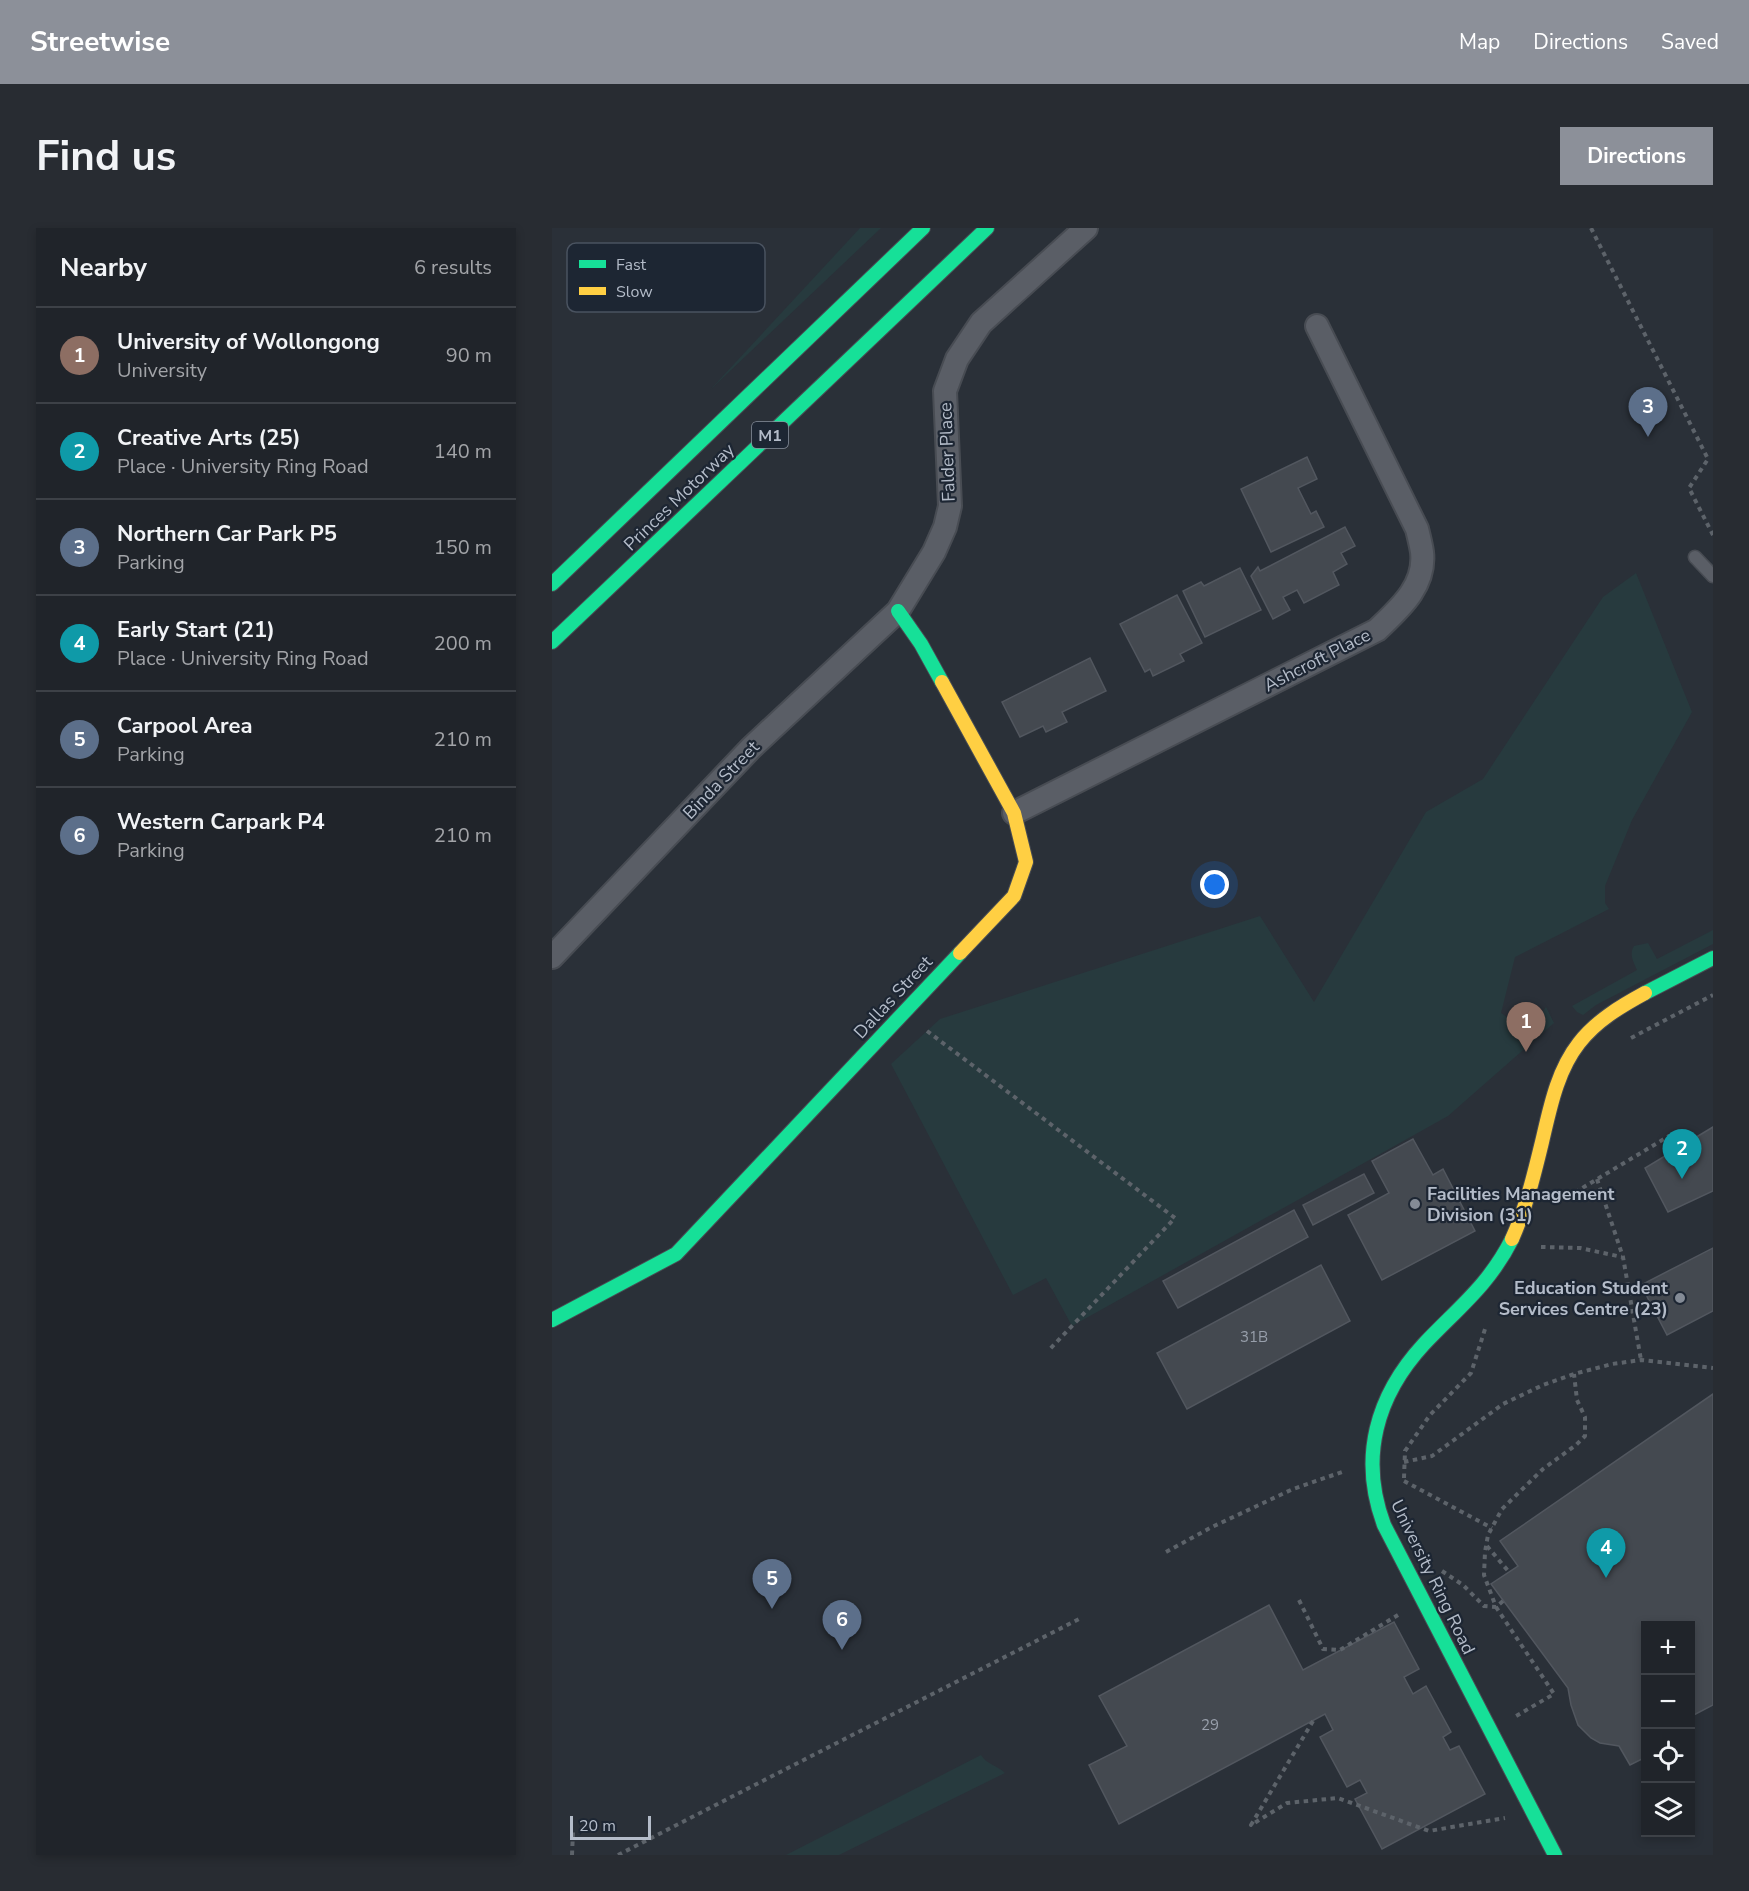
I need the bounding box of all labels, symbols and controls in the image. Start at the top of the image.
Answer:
text: Streetwise [30,23,170,61]
text: Map [1459,28,1500,56]
text: Directions [1533,28,1628,56]
text: Saved [1661,28,1719,56]
button: Directions [1560,127,1713,185]
text: Find us [36,128,176,185]
legend [567,243,765,312]
text: Nearby [60,250,147,285]
text: 6 results [414,254,492,281]
text: Fast [616,254,647,276]
text: Slow [616,281,653,303]
text: University of Wollongong [117,327,380,357]
text: 1 [74,342,86,369]
text: 90 m [446,342,492,369]
text: University [117,357,207,384]
pin: 3 [1628,388,1668,437]
street label: Falder Place [933,402,961,502]
road number: M1 [752,422,788,448]
text: Creative Arts (25) [117,423,301,453]
street label: Princes Motorway [618,437,740,556]
text: 2 [74,438,86,465]
text: 140 m [434,438,492,465]
text: Place · University Ring Road [117,453,369,480]
text: Northern Car Park P5 [117,519,337,549]
text: 3 [74,534,86,561]
text: 150 m [434,534,492,561]
text: Parking [117,549,185,576]
text: Early Start (21) [117,615,275,645]
street label: Ashcroft Place [1259,623,1375,697]
text: 4 [74,630,86,657]
text: 200 m [434,630,492,657]
text: Place · University Ring Road [117,645,369,672]
text: Carpool Area [117,711,252,741]
text: 5 [74,726,86,753]
text: 210 m [434,726,492,753]
street label: Binda Street [678,735,765,824]
text: Parking [117,741,185,768]
text: Western Carpark P4 [117,807,325,837]
text: 6 [74,822,86,849]
text: 210 m [434,822,492,849]
text: Parking [117,837,185,864]
your location [1200,870,1229,899]
street label: Dallas Street [848,950,938,1044]
pin: 1 [1506,1002,1546,1052]
pin: 2 [1662,1130,1702,1179]
place label: Facilities Management Division (31) [1427,1182,1614,1227]
marker: Facilities Management Division (31) [1408,1197,1422,1211]
place label: Education Student Services Centre (23) [1499,1276,1668,1321]
marker: Education Student Services Centre (23) [1673,1291,1687,1305]
house number: 31B [1240,1327,1268,1347]
street label: University Ring Road [1385,1496,1481,1658]
pin: 4 [1586,1528,1626,1578]
pin: 5 [752,1560,792,1609]
pin: 6 [822,1600,862,1650]
map controls [1641,1621,1695,1837]
button: + [1641,1621,1695,1675]
button: − [1641,1675,1695,1729]
house number: 29 [1201,1715,1219,1735]
button: locate [1641,1729,1695,1783]
button: layers [1641,1783,1695,1837]
scale bar [570,1813,651,1840]
text: 20 m [579,1815,616,1837]

